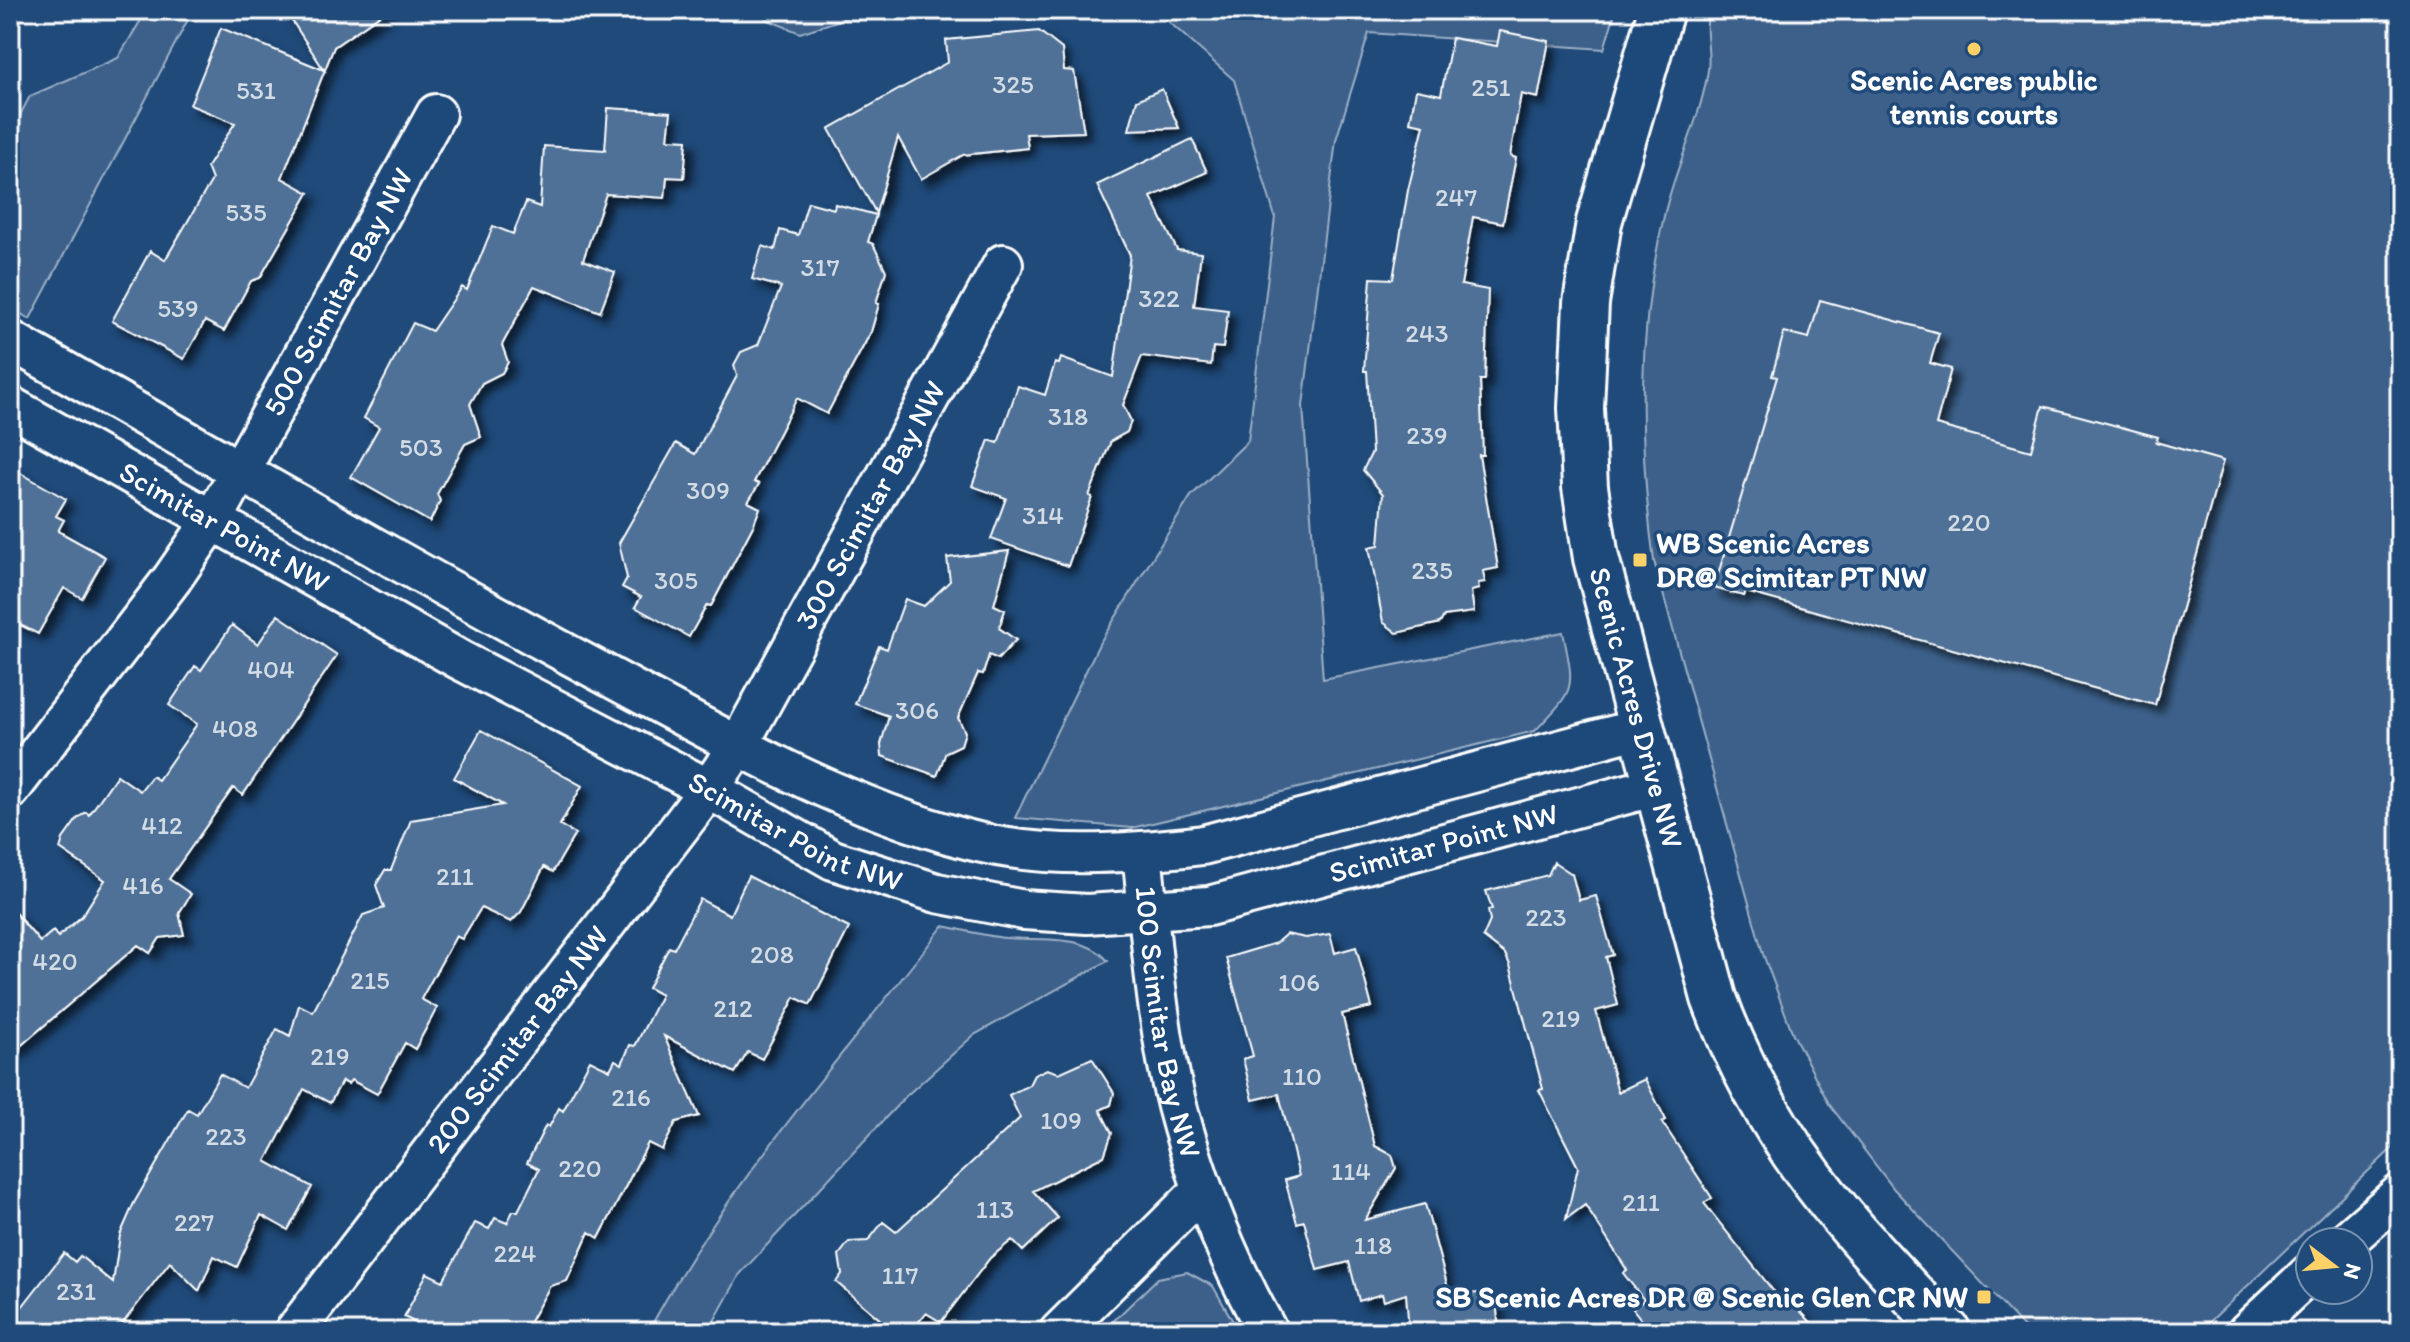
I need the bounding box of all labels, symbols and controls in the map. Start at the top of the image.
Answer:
marker: Scenic Acres public tennis courts [1965,40,1983,58]
place label: Scenic Acres public tennis courts [1850,61,2098,132]
house number: 325 [992,68,1034,100]
house number: 251 [1471,71,1511,103]
house number: 531 [236,74,276,106]
street label: 500 Scimitar Bay NW [255,161,421,422]
house number: 247 [1435,181,1477,213]
house number: 535 [225,196,267,228]
house number: 317 [800,251,840,283]
house number: 322 [1138,282,1180,314]
house number: 539 [157,292,199,324]
house number: 243 [1405,317,1449,349]
street label: 300 Scimitar Bay NW [787,374,953,636]
house number: 318 [1048,400,1088,432]
house number: 239 [1406,419,1448,451]
house number: 503 [399,431,443,463]
street label: Scimitar Point NW [113,453,336,600]
house number: 309 [686,474,730,506]
house number: 314 [1022,499,1064,531]
house number: 220 [1947,506,1991,538]
place label: WB Scenic Acres DR@ Scimitar PT NW [1656,524,1927,595]
marker: WB Scenic Acres DR@ Scimitar PT NW [1631,551,1649,569]
house number: 235 [1411,554,1453,586]
street label: Scenic Acres Drive NW [1581,563,1692,852]
house number: 305 [654,564,698,596]
house number: 404 [247,653,295,685]
house number: 306 [895,694,939,726]
house number: 408 [212,712,258,744]
street label: Scimitar Point NW [682,763,907,899]
street label: Scimitar Point NW [1325,794,1562,891]
house number: 412 [141,809,183,841]
house number: 211 [436,860,474,892]
house number: 416 [122,869,164,901]
street label: 100 Scimitar Bay NW [1128,884,1210,1162]
house number: 223 [1525,901,1567,933]
street label: 200 Scimitar Bay NW [418,918,616,1161]
house number: 208 [750,938,794,970]
house number: 420 [32,945,78,977]
house number: 215 [350,964,390,996]
house number: 106 [1278,966,1320,998]
house number: 212 [713,992,753,1024]
house number: 219 [1541,1002,1581,1034]
house number: 219 [310,1040,350,1072]
house number: 110 [1282,1060,1322,1092]
house number: 216 [611,1081,651,1113]
house number: 109 [1040,1104,1082,1136]
house number: 223 [205,1120,247,1152]
house number: 220 [558,1152,602,1184]
house number: 114 [1331,1155,1371,1187]
house number: 211 [1622,1186,1660,1218]
house number: 113 [976,1193,1014,1225]
house number: 227 [174,1206,214,1238]
north arrow [2294,1226,2374,1306]
house number: 118 [1354,1229,1392,1261]
house number: 224 [494,1237,537,1269]
house number: 117 [881,1259,919,1291]
text: N [2338,1261,2368,1282]
house number: 231 [56,1275,96,1307]
place label: SB Scenic Acres DR @ Scenic Glen CR NW [1435,1278,1968,1315]
marker: SB Scenic Acres DR @ Scenic Glen CR NW [1975,1288,1993,1306]

